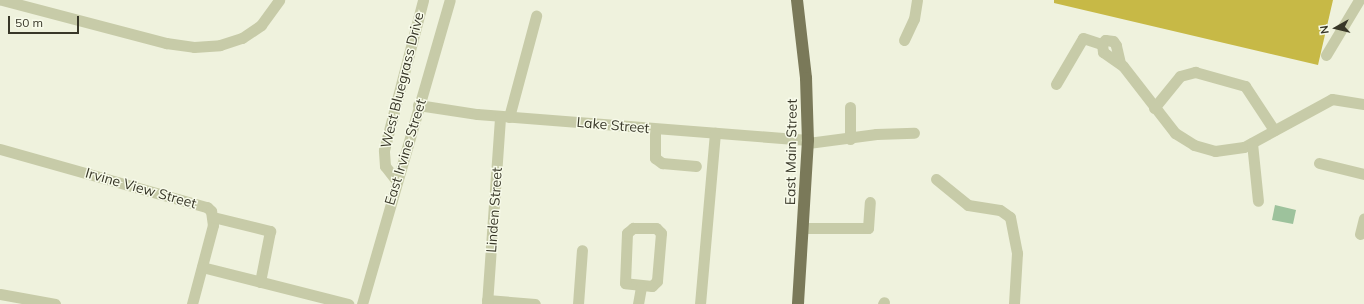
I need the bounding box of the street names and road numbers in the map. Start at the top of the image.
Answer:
street label: West Bluegrass Drive [377,10,427,150]
street label: East Irvine Street [381,97,429,207]
street label: East Main Street [782,99,800,205]
street label: Lake Street [576,113,650,137]
street label: Irvine View Street [84,164,198,212]
street label: Linden Street [483,167,505,253]

